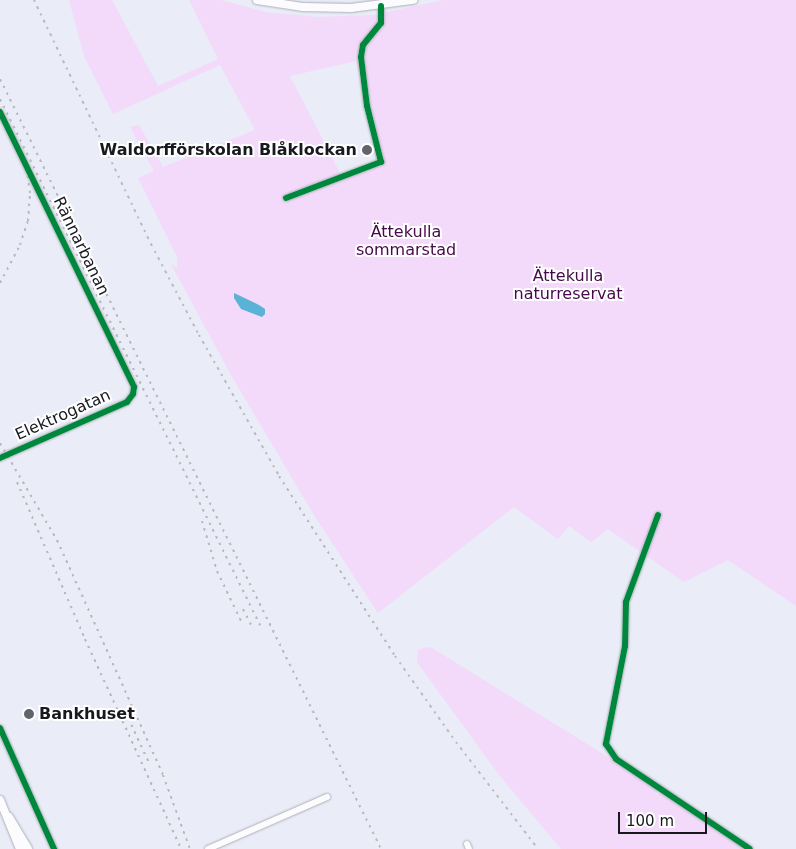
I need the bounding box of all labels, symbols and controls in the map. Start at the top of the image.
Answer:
place label: Waldorfförskolan Blåklockan [100,140,357,160]
marker: Waldorfförskolan Blåklockan [361,144,373,156]
street label: Rännarbanan [49,194,113,298]
park label: Ättekulla sommarstad [356,222,456,260]
park label: Ättekulla naturreservat [513,266,623,304]
street label: Elektrogatan [12,385,114,445]
place label: Bankhuset [39,704,135,724]
marker: Bankhuset [23,708,35,720]
scale bar [621,802,710,834]
text: 100 m [626,812,674,830]

